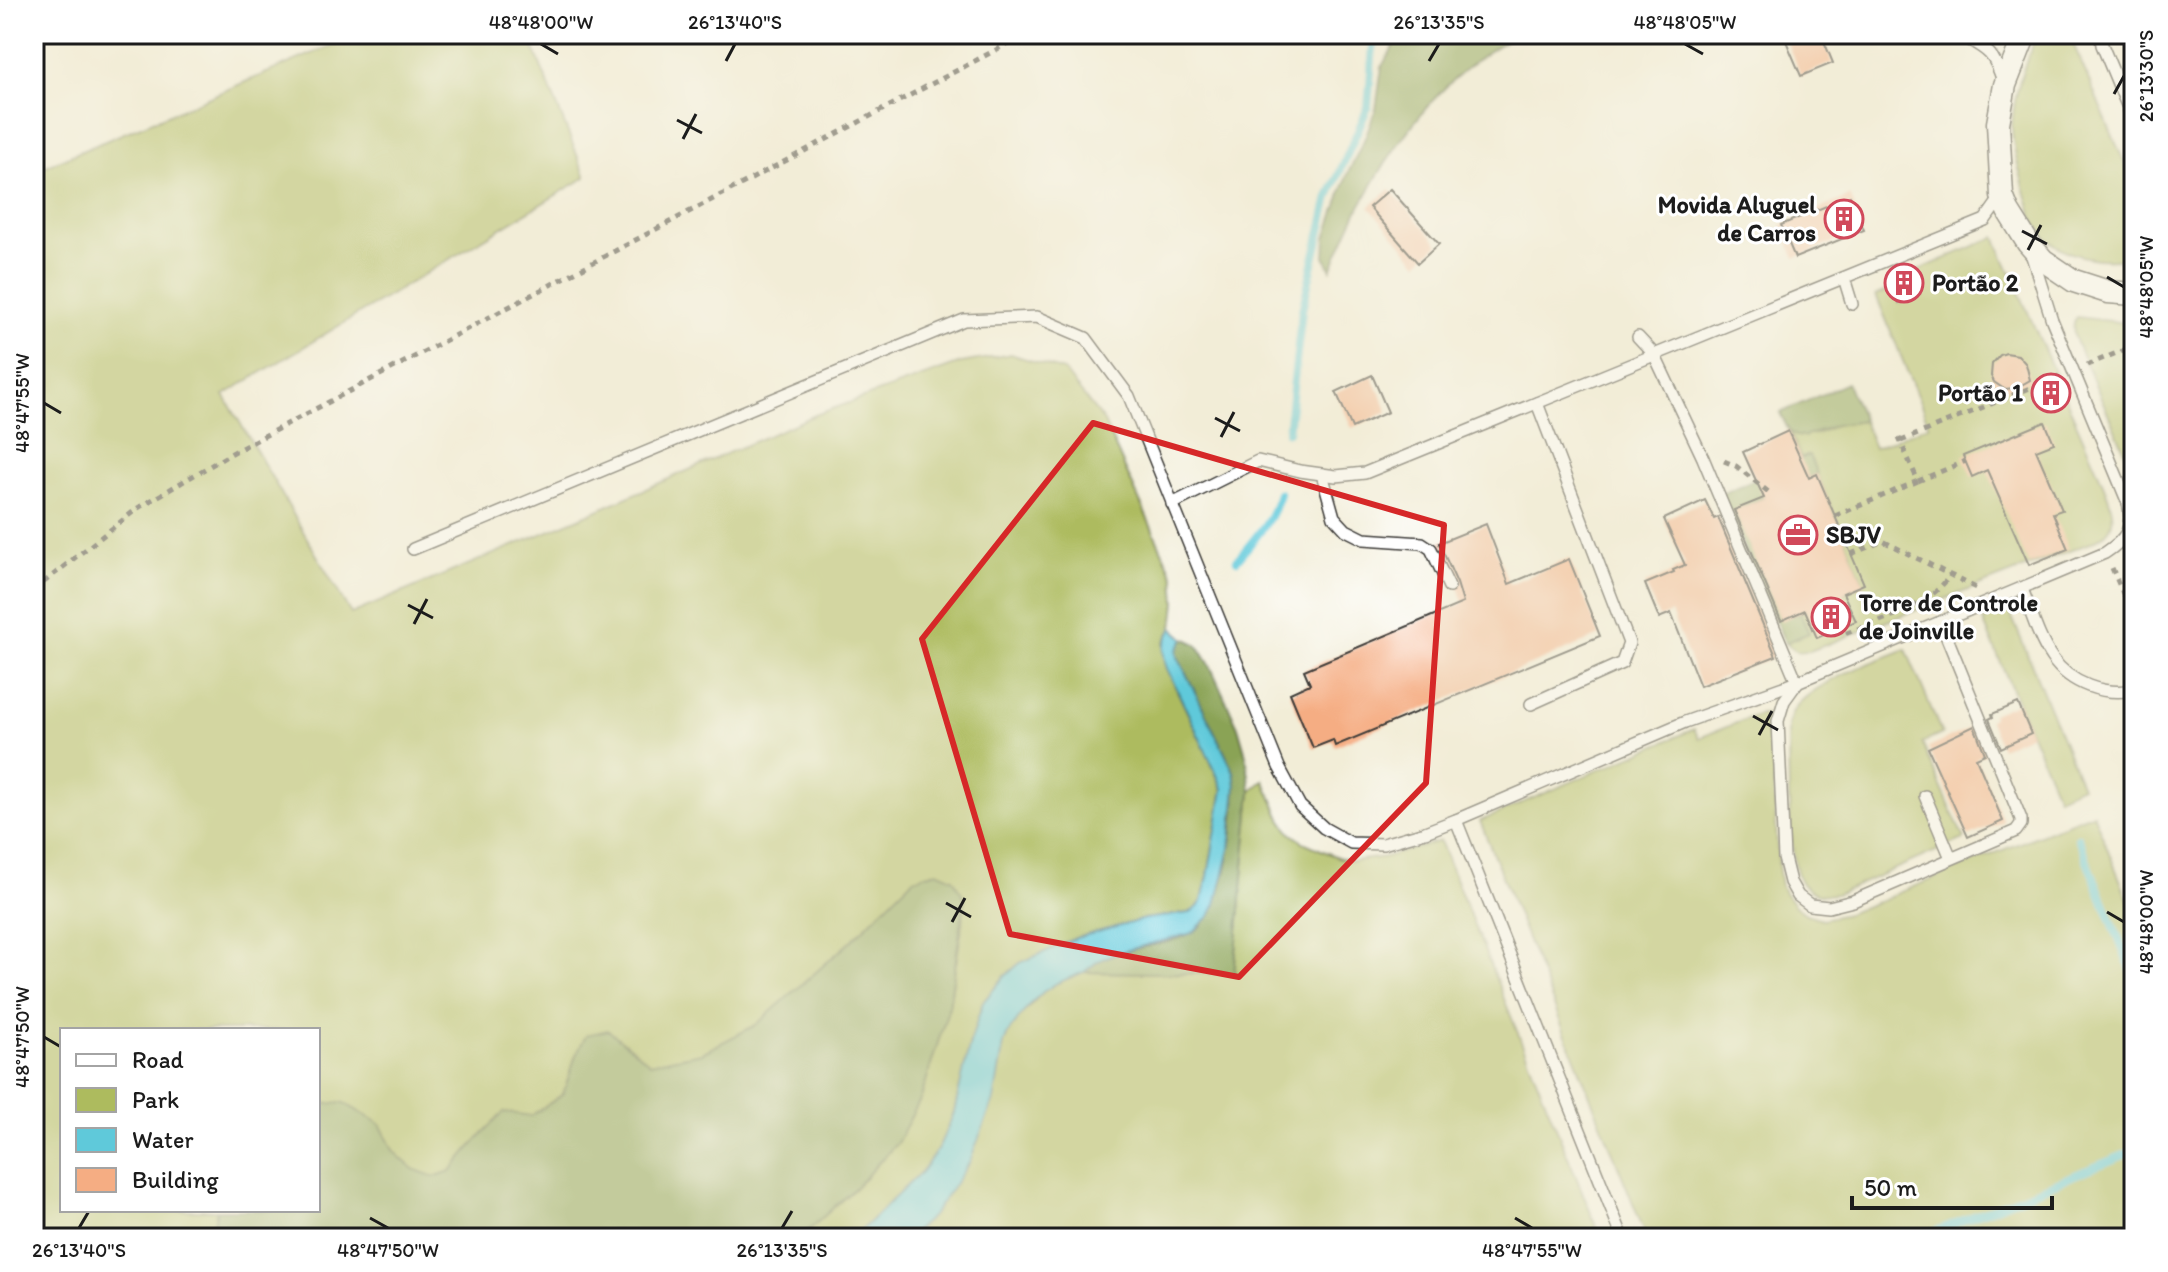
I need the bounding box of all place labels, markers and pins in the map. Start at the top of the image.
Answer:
place label: Movida Aluguel de Carros [1658,190,1816,247]
building icon: Movida Aluguel de Carros [1823,198,1865,240]
building icon: Portão 2 [1883,262,1925,304]
place label: Portão 2 [1932,268,2019,297]
building icon: Portão 1 [2030,372,2072,414]
place label: Portão 1 [1938,378,2024,407]
office icon: SBJV [1777,514,1819,556]
place label: SBJV [1826,520,1881,549]
place label: Torre de Controle de Joinville [1858,588,2038,645]
building icon: Torre de Controle de Joinville [1810,596,1852,638]

